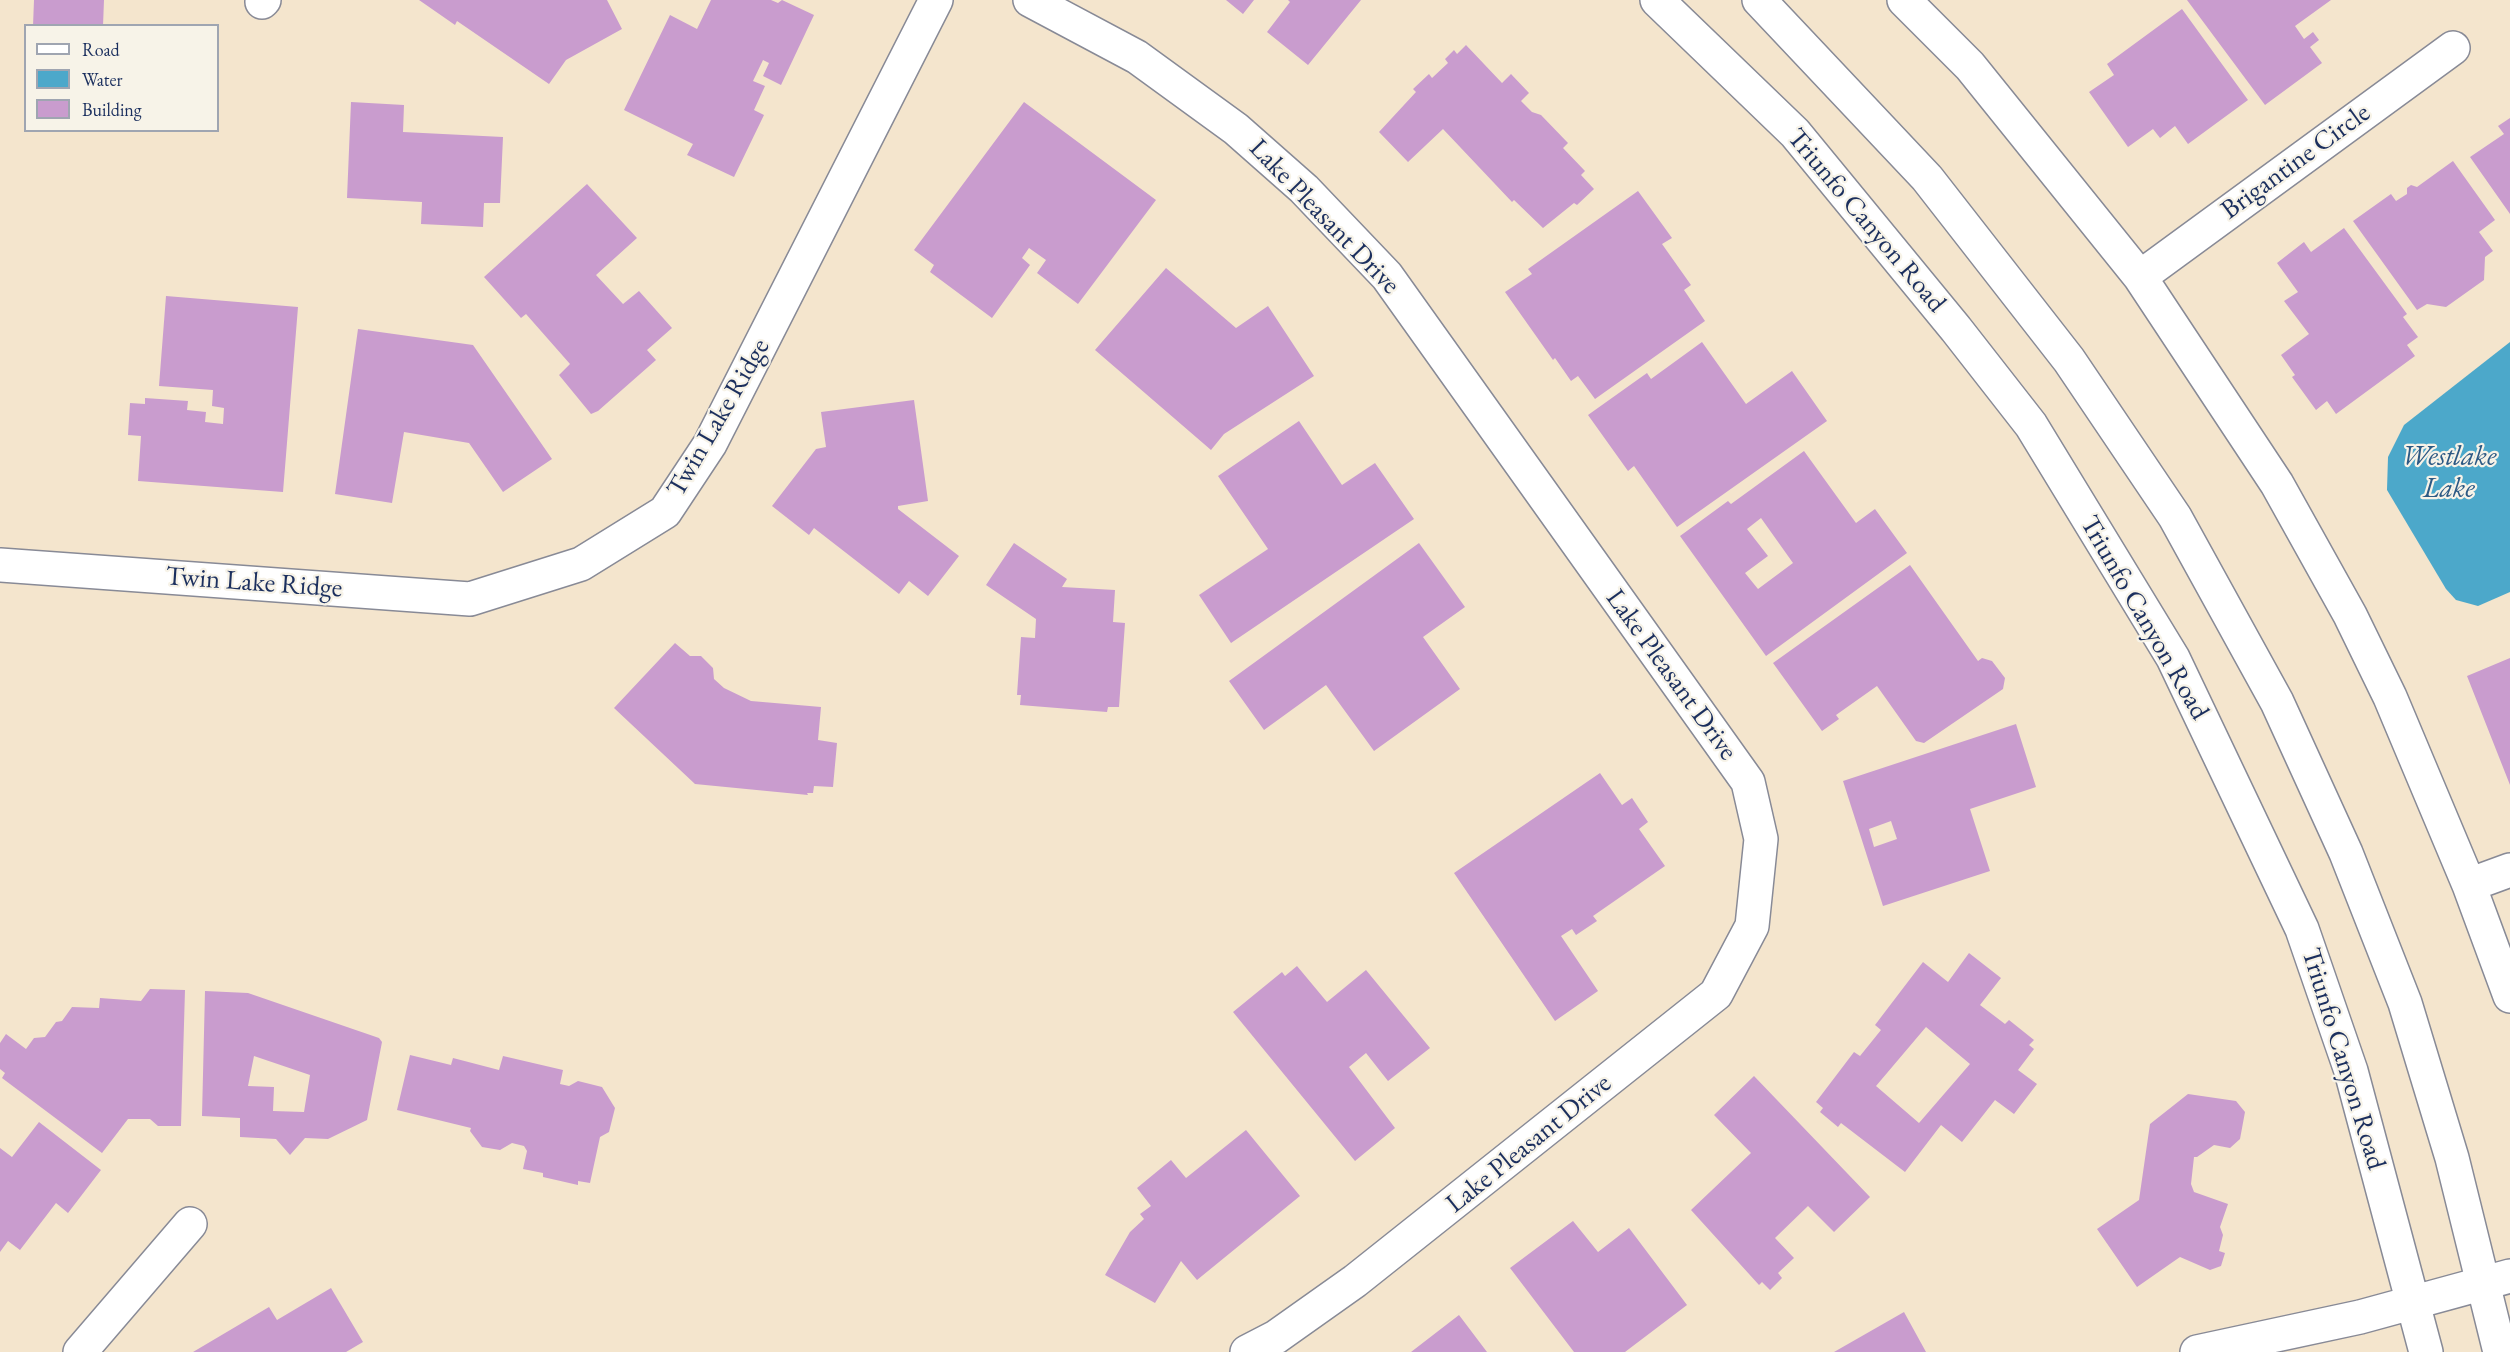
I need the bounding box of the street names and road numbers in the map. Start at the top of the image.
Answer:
street label: Brigantine Circle [2215,97,2377,227]
street label: Triunfo Canyon Road [1780,122,1952,320]
street label: Lake Pleasant Drive [1242,133,1406,301]
street label: Twin Lake Ridge [661,333,777,503]
street label: Triunfo Canyon Road [2072,510,2216,726]
street label: Twin Lake Ridge [165,561,343,605]
street label: Lake Pleasant Drive [1598,583,1744,767]
street label: Triunfo Canyon Road [2294,944,2392,1174]
street label: Lake Pleasant Drive [1440,1067,1618,1221]

